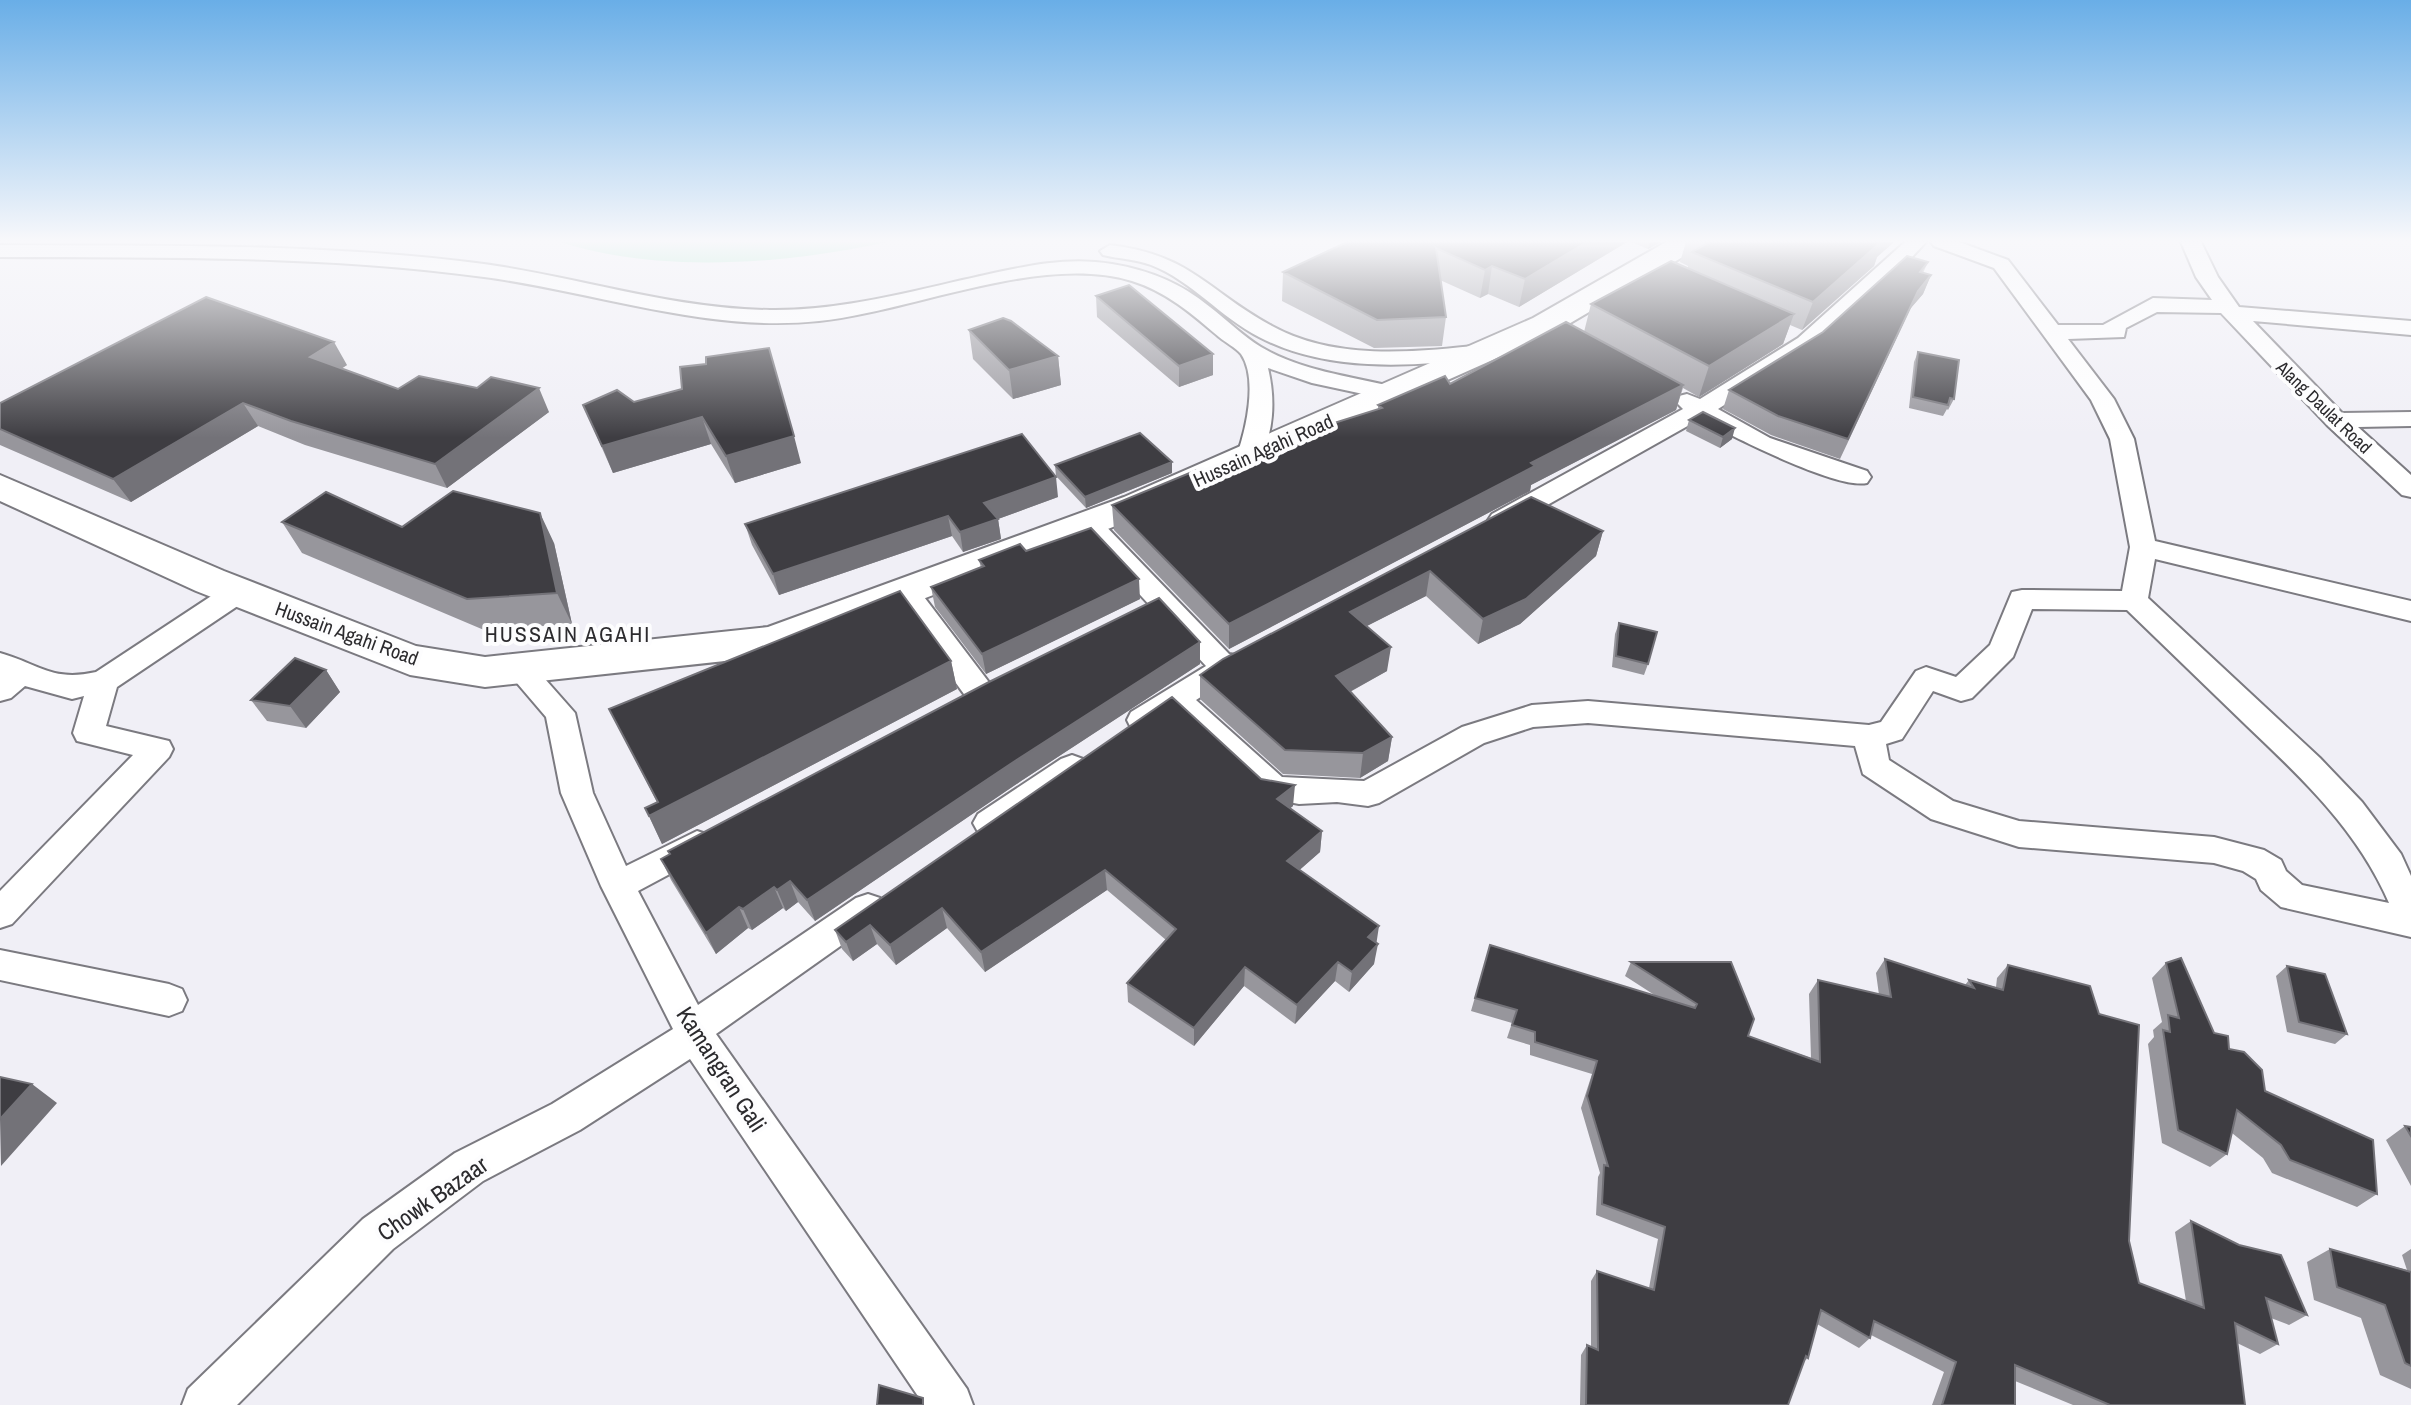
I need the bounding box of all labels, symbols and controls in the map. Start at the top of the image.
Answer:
street label: Alang Daulat Road [2270,354,2377,459]
street label: Hussain Agahi Road [1189,407,1337,493]
street label: Hussain Agahi Road [272,595,422,671]
district label: HUSSAIN AGAHI [485,619,651,649]
street label: Kamangran Gali [670,1000,774,1138]
street label: Chowk Bazaar [370,1148,494,1248]

